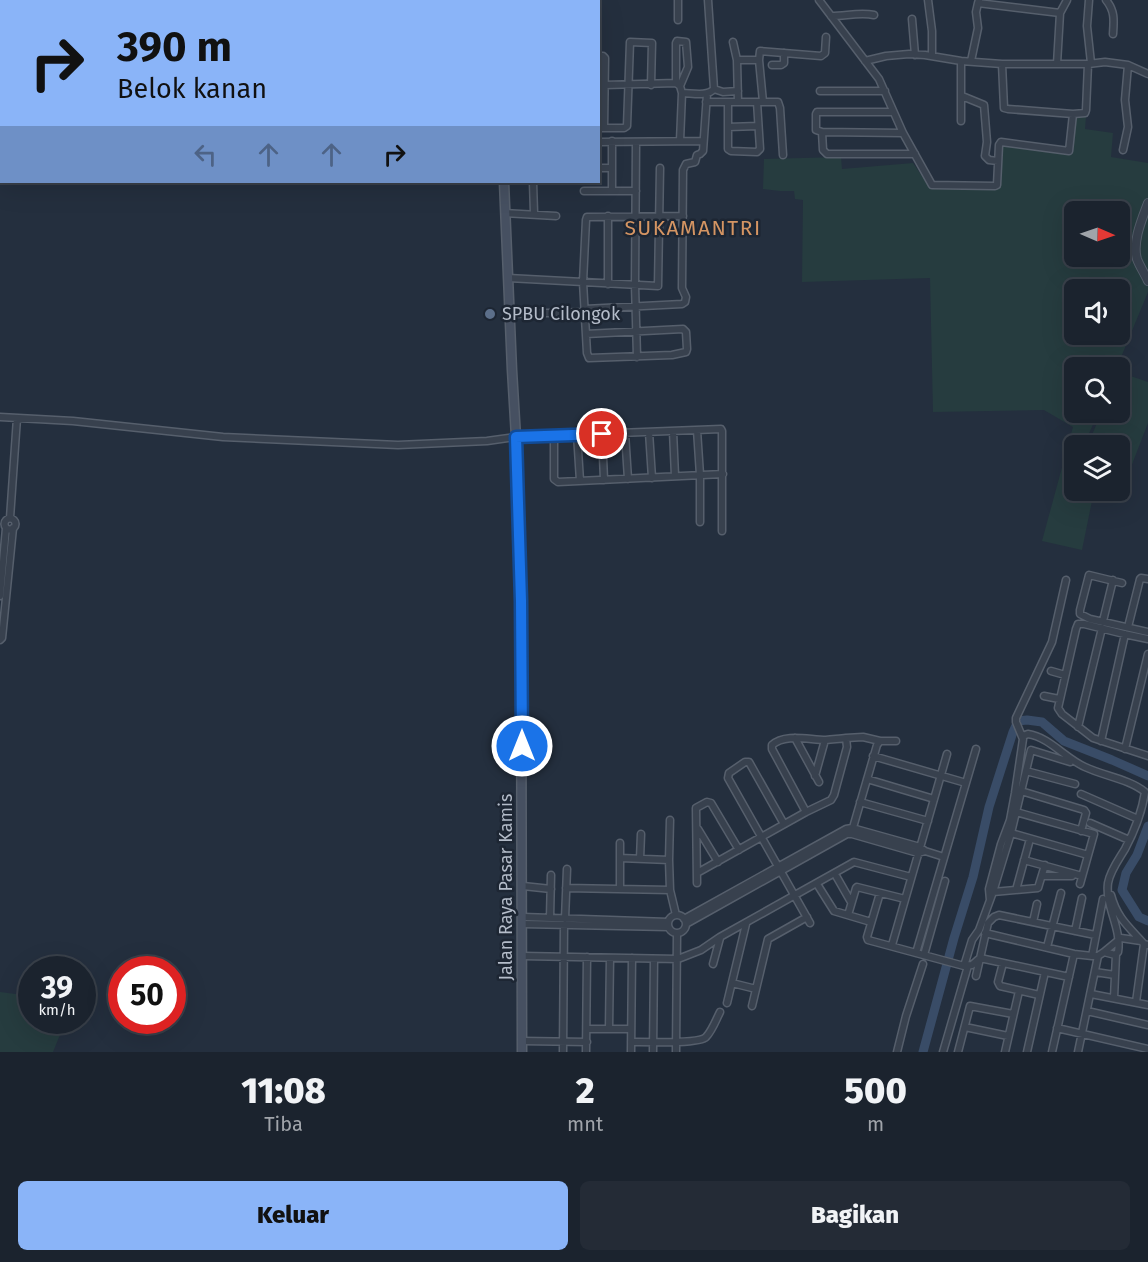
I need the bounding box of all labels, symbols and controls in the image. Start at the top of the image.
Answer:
text: 390 m [117,22,232,72]
icon: right [18,24,96,102]
text: Belok kanan [117,73,267,105]
icon: left [189,138,222,171]
icon: ahead [252,138,285,171]
icon: ahead [315,138,348,171]
icon: right [378,138,411,171]
north arrow [1064,201,1130,267]
map controls [1064,201,1130,501]
district label: SUKAMANTRI [624,215,762,241]
button: sound [1064,279,1130,345]
place label: SPBU Cilongok [502,303,621,325]
marker: SPBU Cilongok [483,307,497,321]
button: search [1064,357,1130,423]
pin [576,408,627,459]
icon: arrive [585,417,618,450]
button: layers [1064,435,1130,501]
position arrow [490,714,554,778]
street label: Jalan Raya Pasar Kamis [495,794,517,980]
speed limit sign: 50 [108,956,186,1034]
text: 39 [41,970,73,1006]
text: km/h [38,1001,76,1019]
text: 11:08 [241,1069,326,1113]
text: 2 [576,1069,595,1113]
text: 500 [844,1069,907,1113]
text: Tiba [264,1112,303,1136]
text: mnt [567,1112,603,1136]
text: m [867,1112,884,1136]
button: Keluar [18,1181,568,1250]
button: Bagikan [580,1181,1130,1250]

